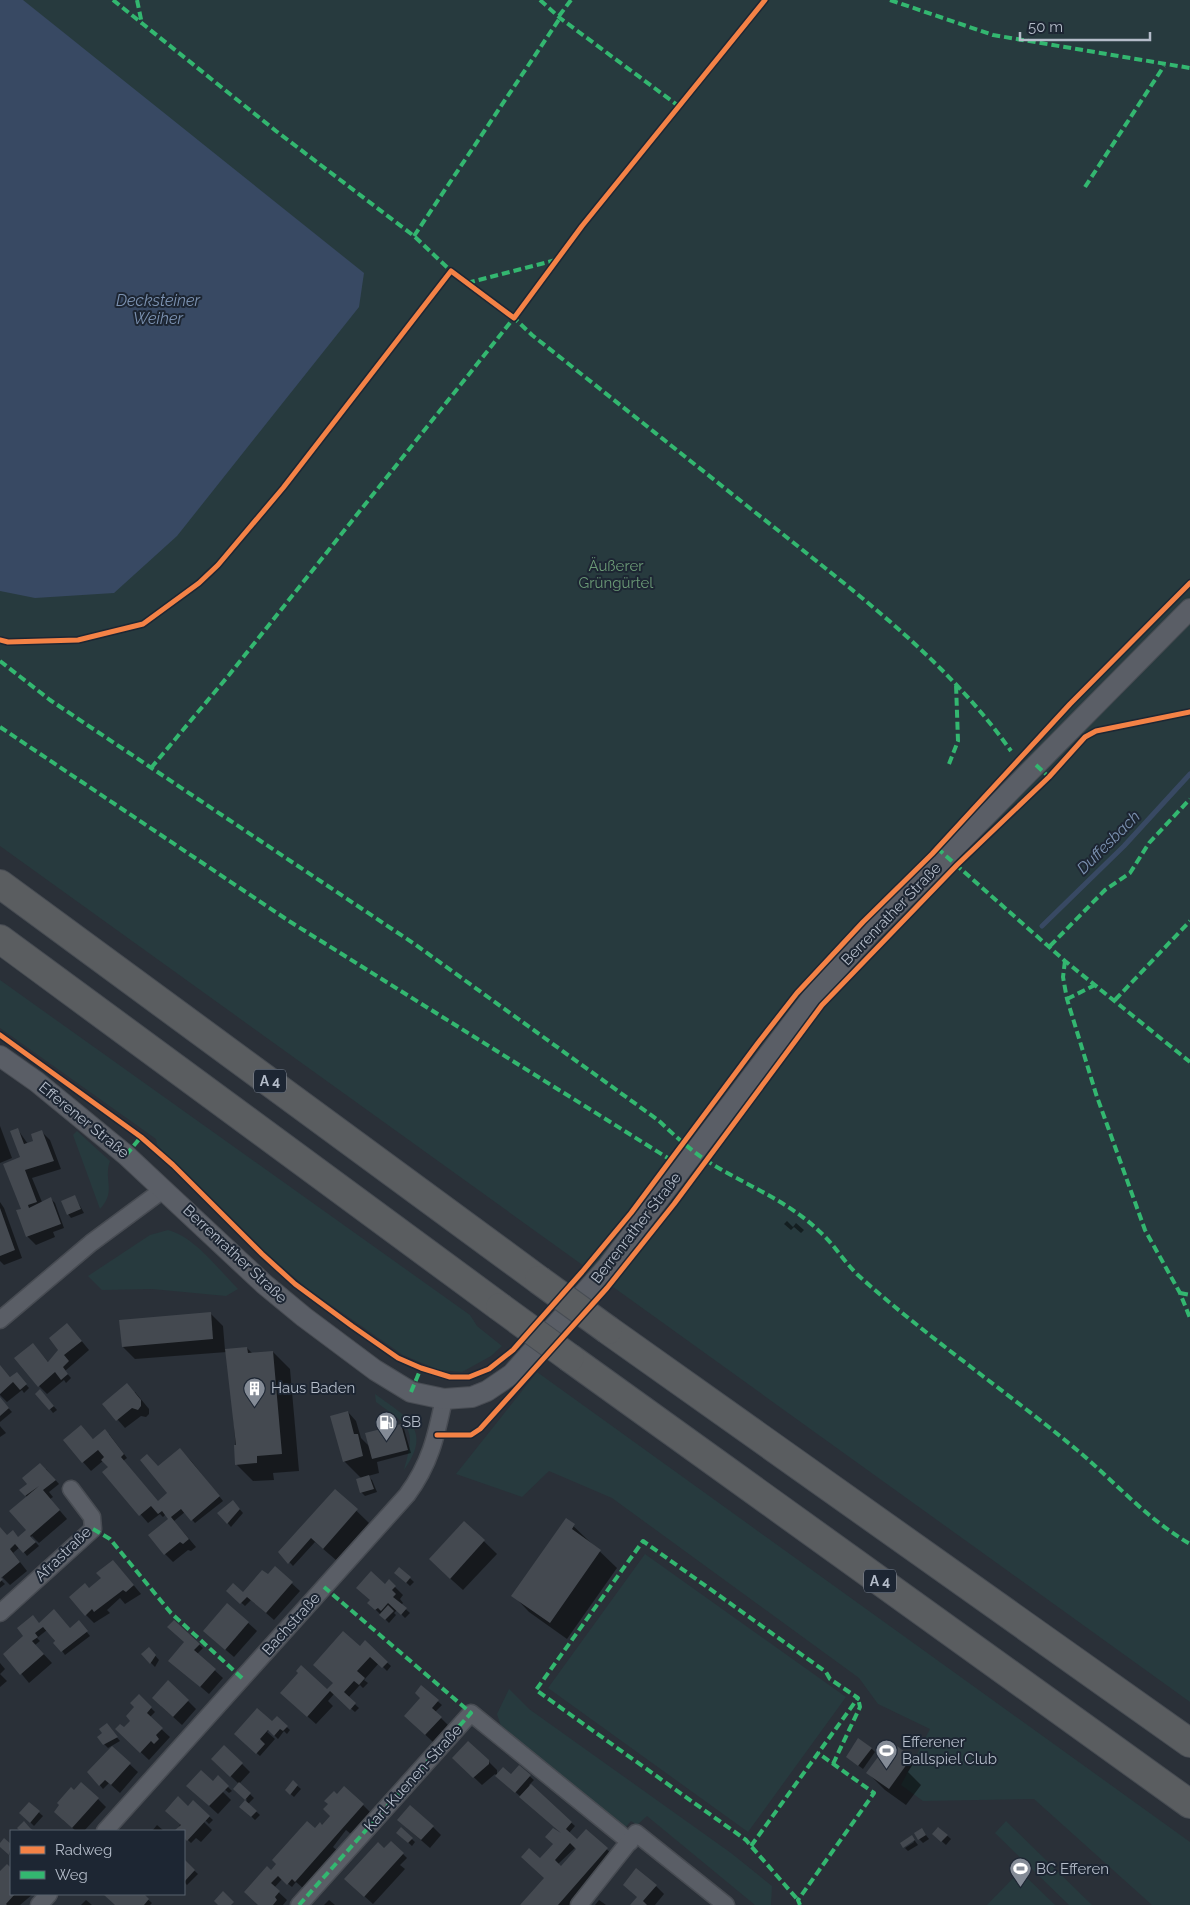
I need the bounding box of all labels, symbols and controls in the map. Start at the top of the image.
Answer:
scale bar [1020,10,1150,42]
text: 50 m [1028,18,1063,36]
water label: Decksteiner Weiher [116,291,201,328]
park label: Äußerer Grüngürtel [579,556,654,592]
water label: Duffesbach [1073,807,1144,878]
street label: Berrenrather Straße [837,859,945,969]
road number: A 4 [254,1070,286,1092]
street label: Efferener Straße [35,1078,133,1162]
street label: Berrenrather Straße [587,1169,685,1287]
street label: Berrenrather Straße [179,1201,291,1307]
building icon: Haus Baden [243,1376,267,1407]
place label: Haus Baden [271,1379,355,1397]
fuel station icon: SB [374,1410,398,1441]
place label: SB [402,1413,421,1431]
street label: Afrastraße [31,1523,95,1585]
road number: A 4 [864,1570,896,1592]
street label: Bachstraße [258,1589,324,1659]
street label: Karl-Kuenen-Straße [360,1721,466,1835]
place label: Efferener Ballspiel Club [902,1733,997,1768]
sports icon: Efferener Ballspiel Club [874,1739,898,1770]
legend [10,1830,185,1895]
text: Radweg [55,1841,112,1859]
sports icon: BC Efferen [1008,1857,1032,1888]
place label: BC Efferen [1036,1860,1109,1878]
text: Weg [55,1866,88,1884]

